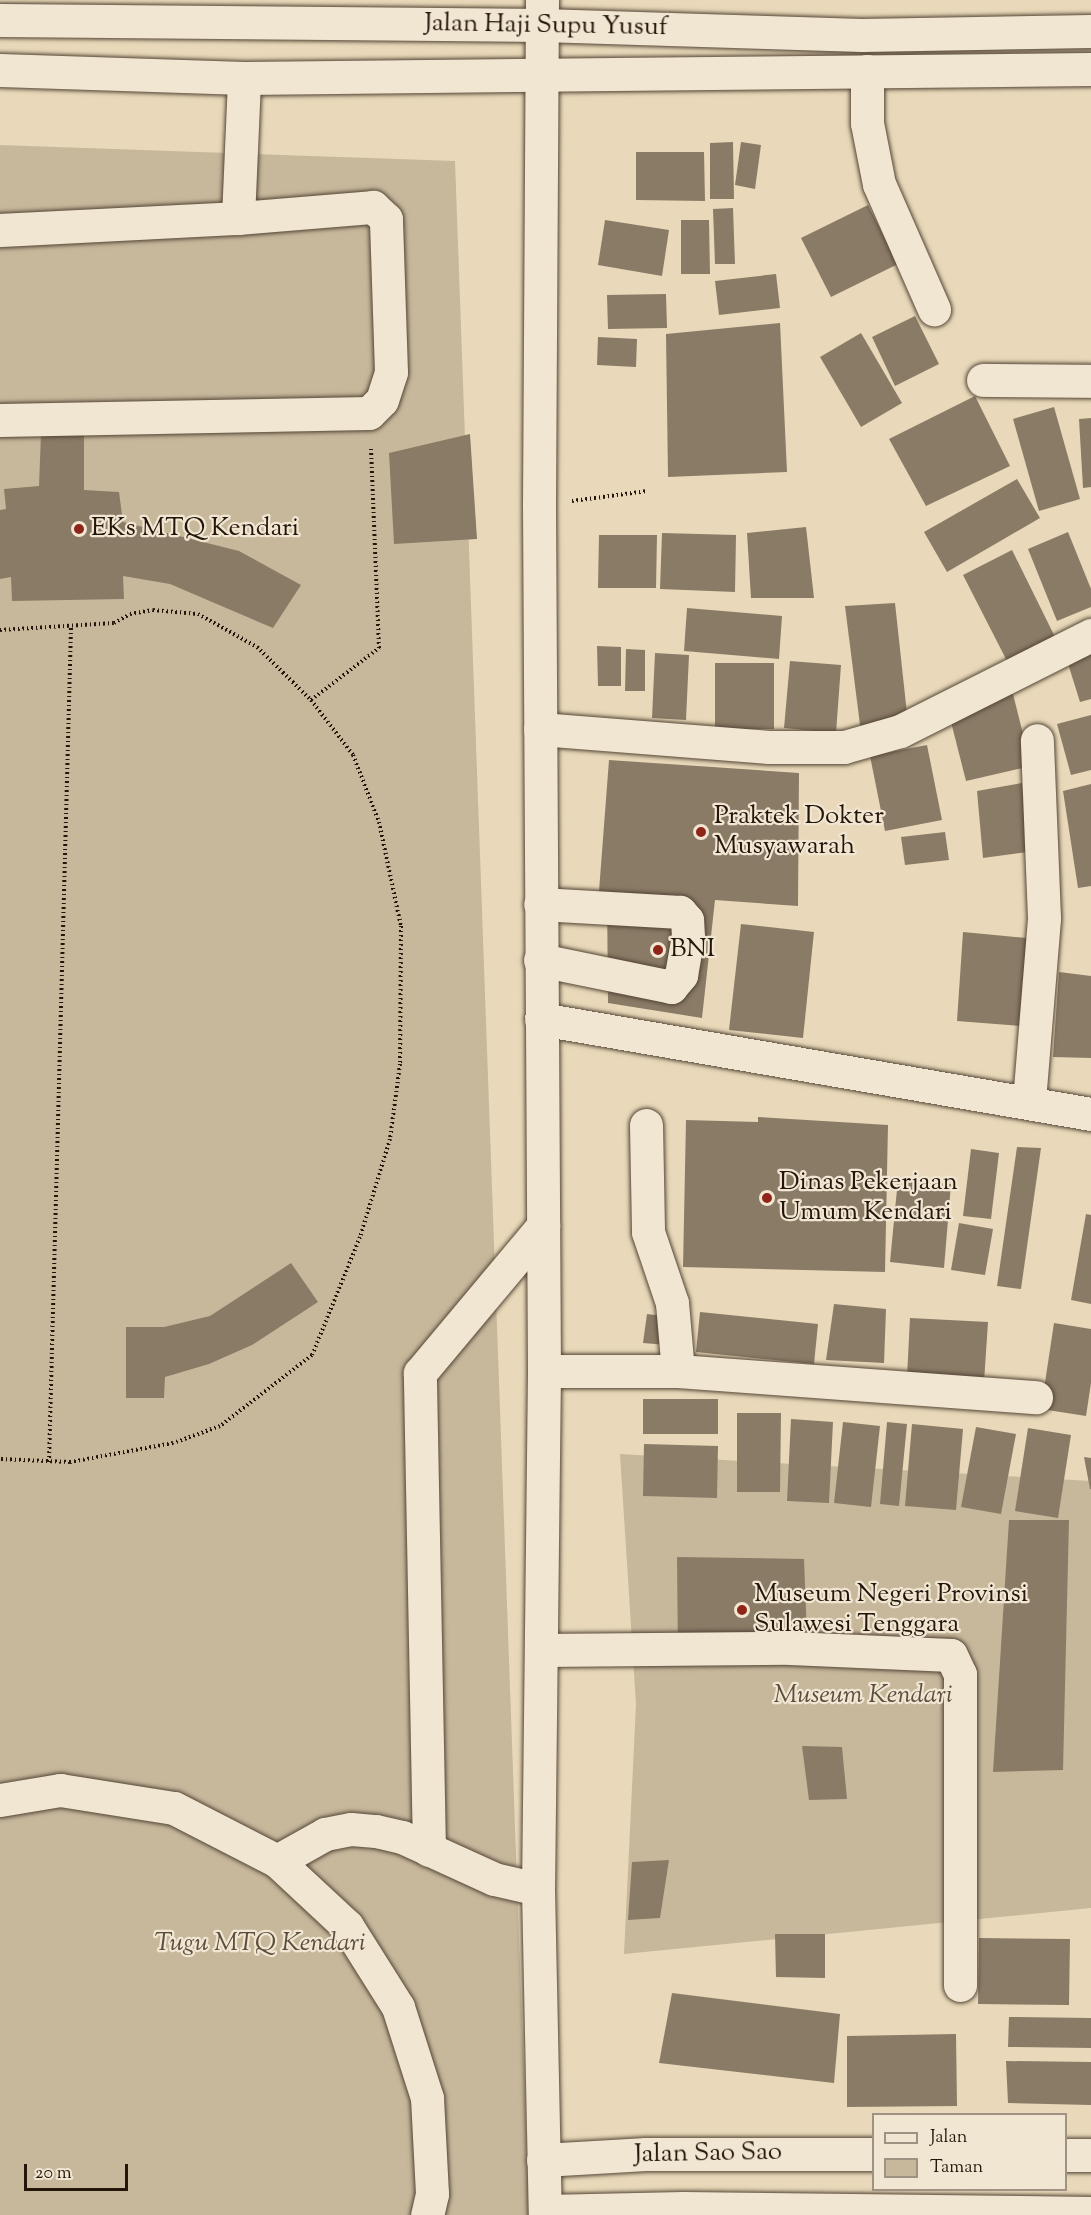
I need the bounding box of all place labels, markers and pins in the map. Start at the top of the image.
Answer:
place label: EKs MTQ Kendari [91,513,299,545]
marker: EKs MTQ Kendari [72,522,86,536]
place label: Praktek Dokter Musyawarah [714,801,884,862]
marker: Praktek Dokter Musyawarah [692,823,710,841]
place label: BNI [670,934,715,966]
marker: BNI [651,943,665,957]
place label: Dinas Pekerjaan Umum Kendari [779,1167,958,1228]
marker: Dinas Pekerjaan Umum Kendari [760,1191,774,1205]
place label: Museum Negeri Provinsi Sulawesi Tenggara [754,1579,1028,1640]
marker: Museum Negeri Provinsi Sulawesi Tenggara [735,1603,749,1617]

